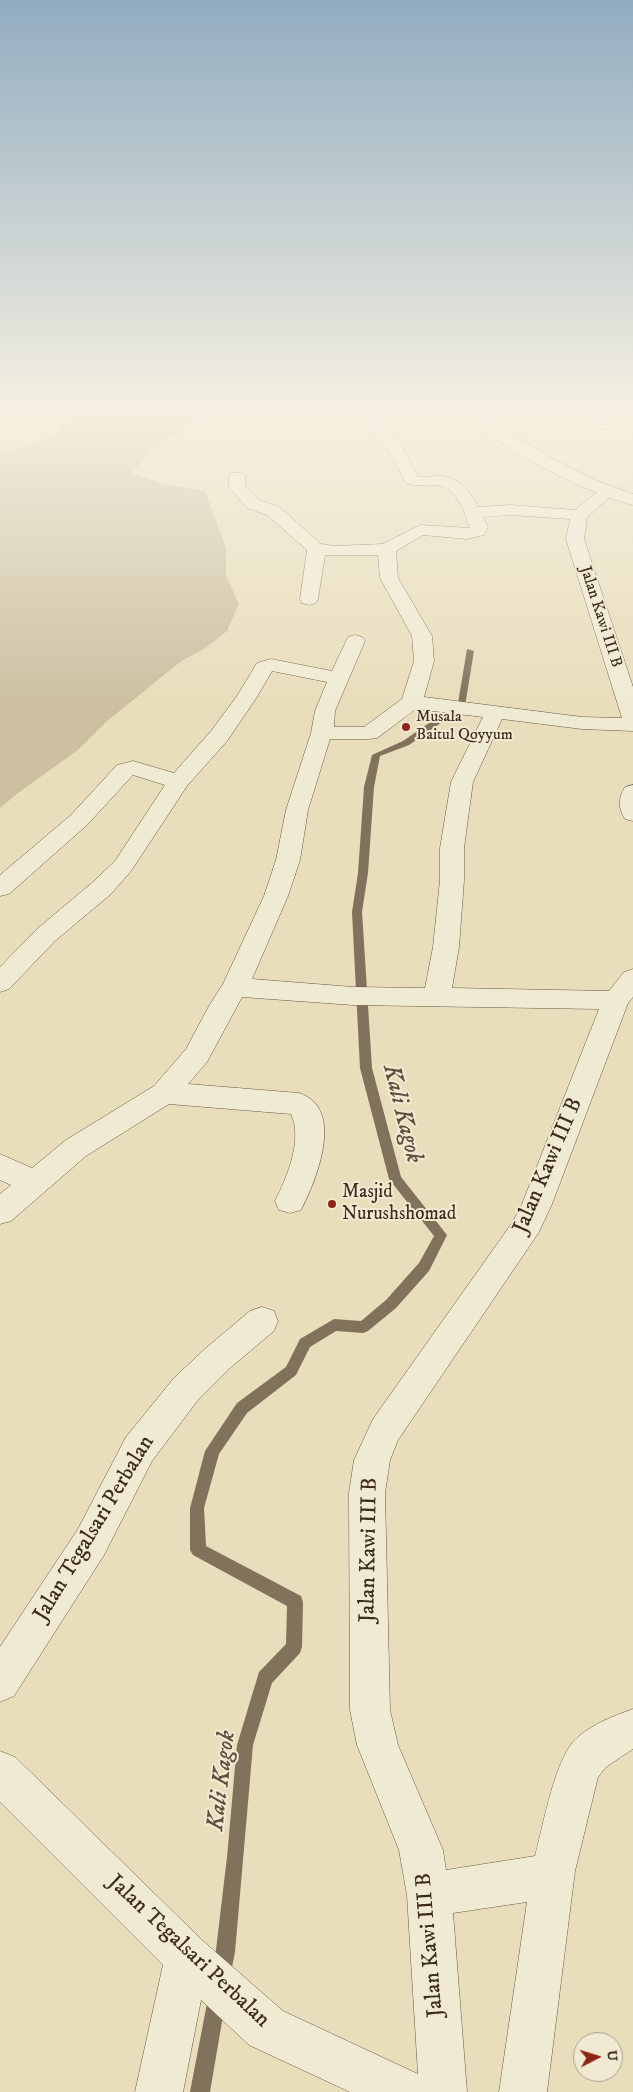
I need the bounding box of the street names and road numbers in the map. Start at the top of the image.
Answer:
street label: Jalan Kawi III B [575,564,625,670]
street label: Jalan Kawi III B [509,1094,589,1238]
street label: Jalan Tegalsari Perbalan [29,1431,161,1627]
street label: Jalan Kawi III B [356,1477,384,1623]
street label: Jalan Tegalsari Perbalan [101,1870,275,2034]
street label: Jalan Kawi III B [412,1872,450,2018]

